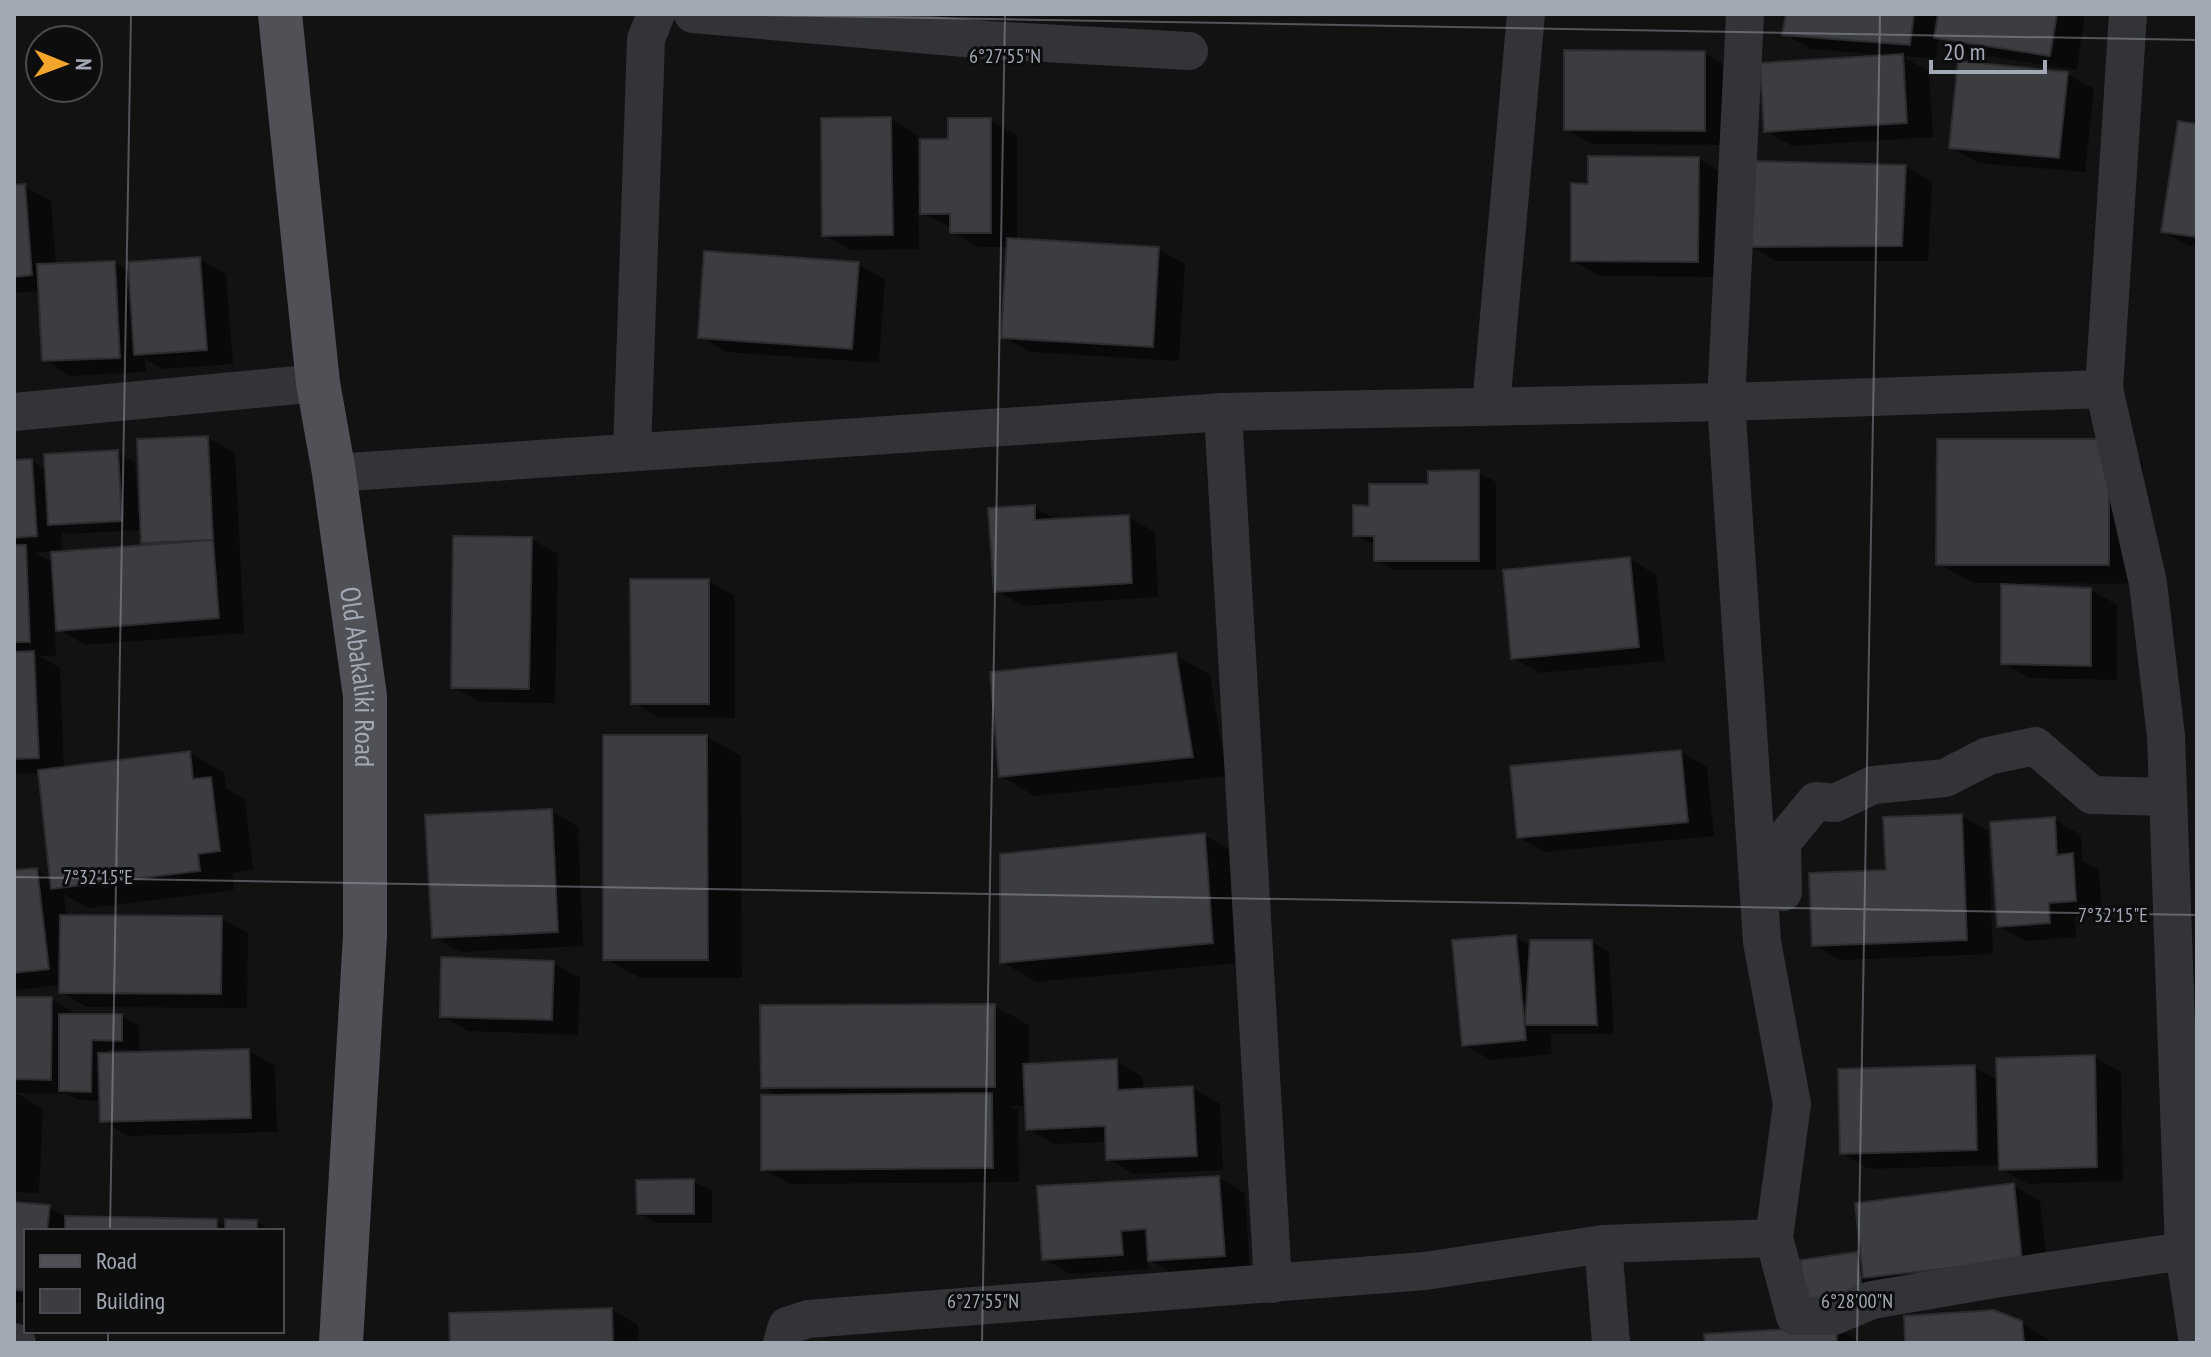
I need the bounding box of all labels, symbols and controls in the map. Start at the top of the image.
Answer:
north arrow [24,24,104,104]
scale bar [1931,24,2045,74]
text: 20 m [1943,36,1985,67]
text: 6°27'55"N [969,43,1041,69]
text: N [70,58,98,71]
street label: Old Abakaliki Road [332,584,384,767]
text: 7°32'15"E [63,864,133,890]
text: 7°32'15"E [2078,902,2148,928]
legend [24,1229,284,1333]
text: Road [96,1245,137,1276]
text: Building [96,1285,165,1316]
text: 6°27'55"N [947,1288,1019,1314]
text: 6°28'00"N [1821,1288,1893,1314]

